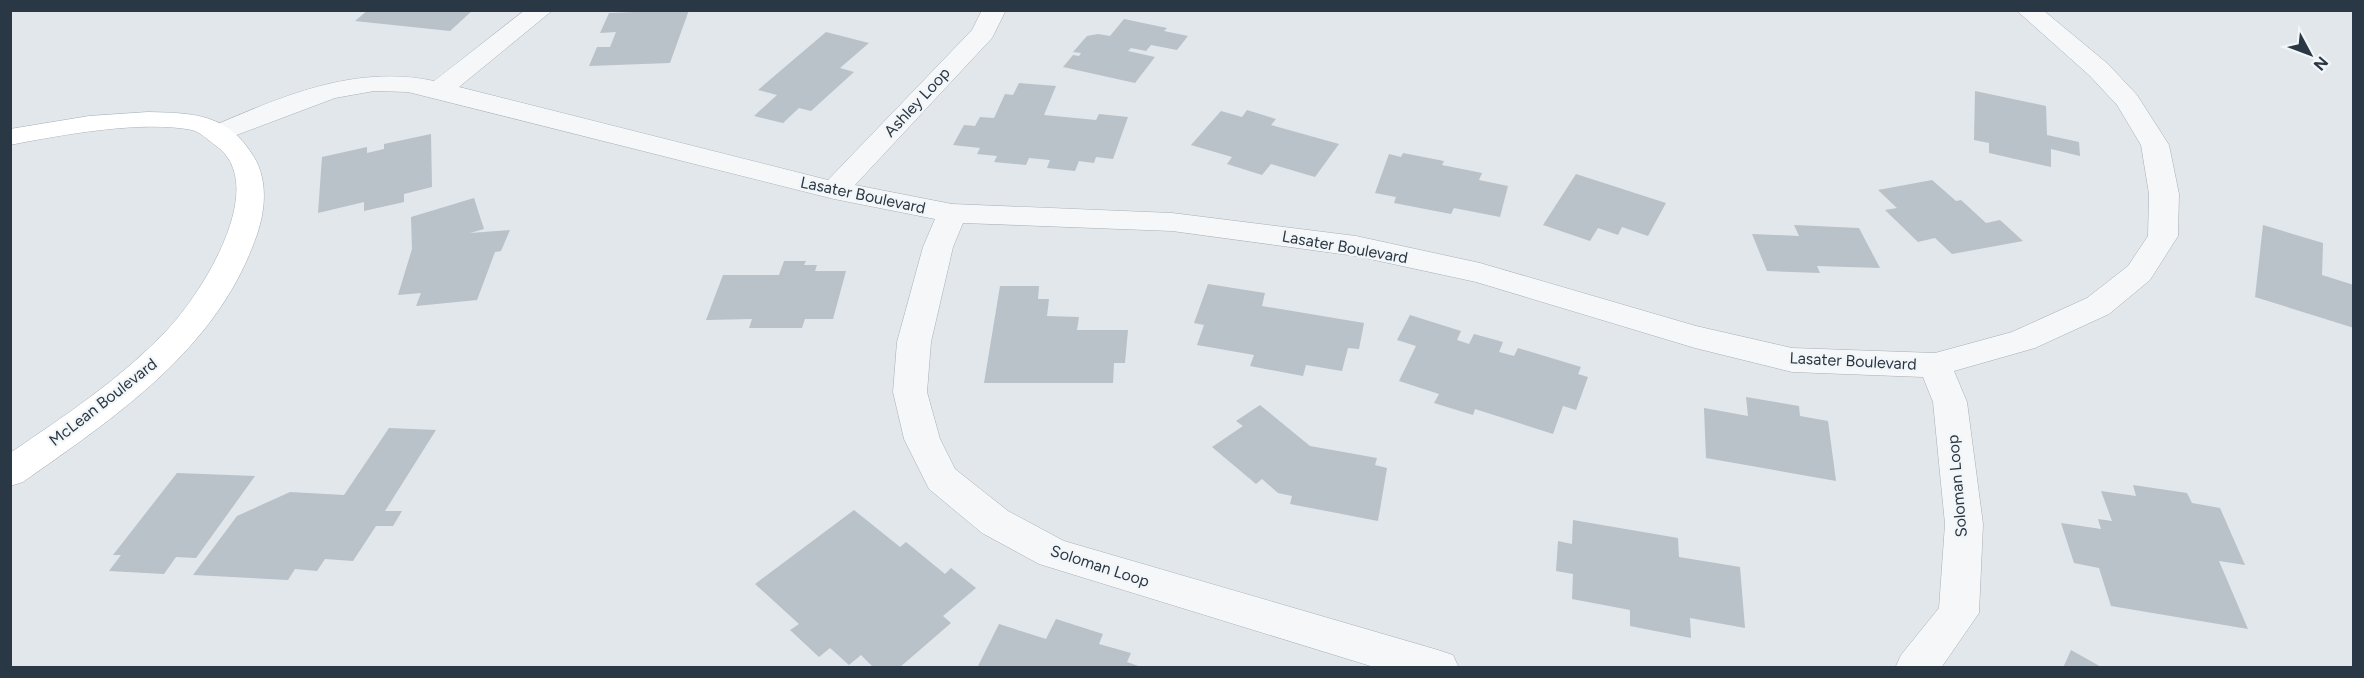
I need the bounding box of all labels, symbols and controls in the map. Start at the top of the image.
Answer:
north arrow [2280,24,2340,84]
text: N [2310,53,2332,74]
street label: Ashley Loop [880,63,954,141]
street label: Lasater Boulevard [799,172,927,218]
street label: Lasater Boulevard [1281,227,1409,267]
street label: Lasater Boulevard [1789,348,1917,374]
street label: McLean Boulevard [45,354,161,450]
street label: Soloman Loop [1943,434,1971,538]
street label: Soloman Loop [1048,541,1152,591]

